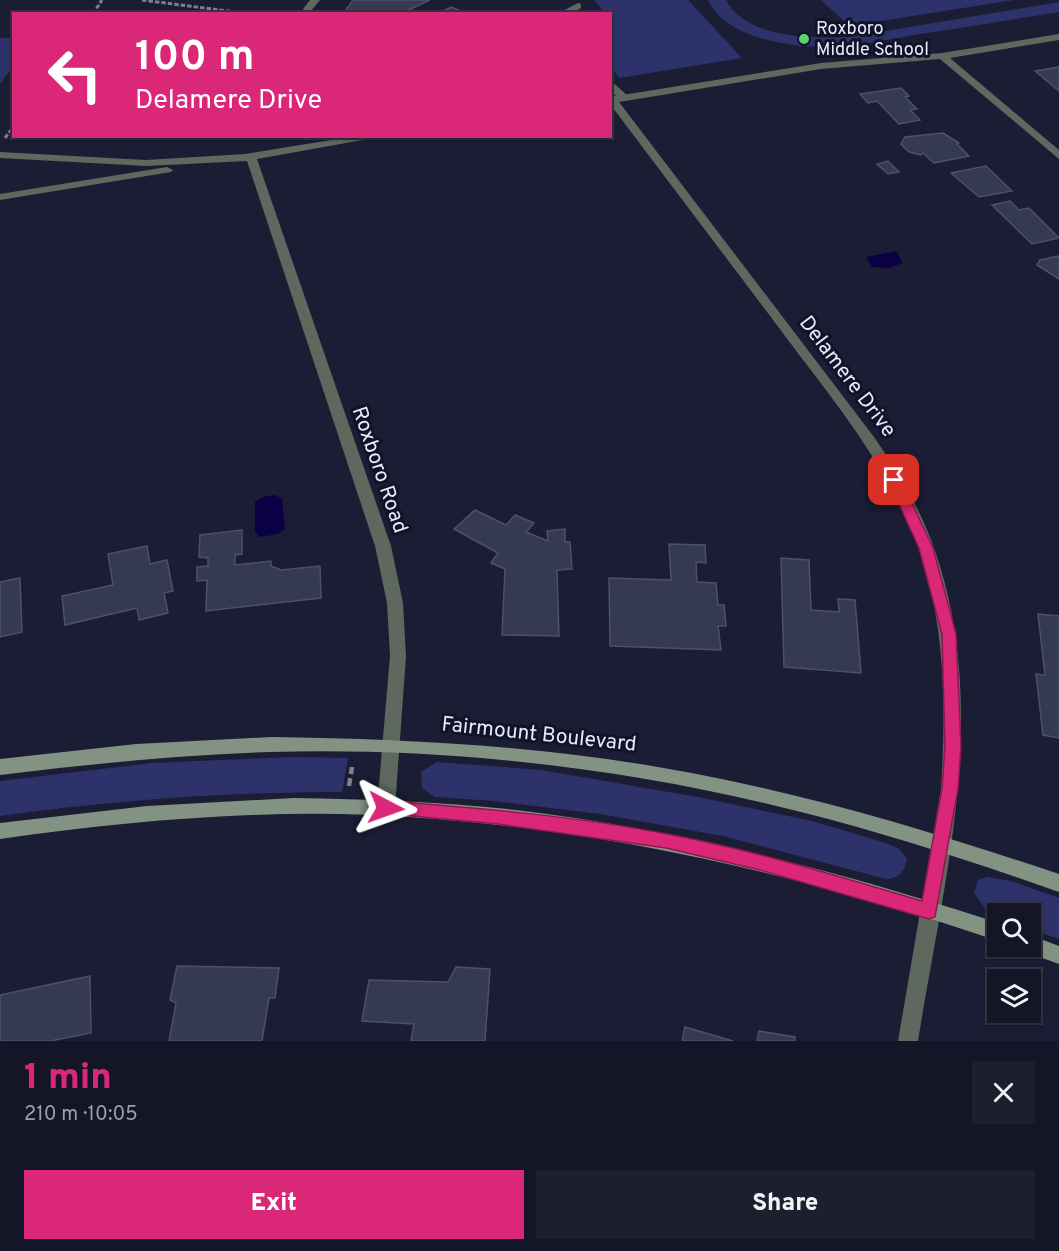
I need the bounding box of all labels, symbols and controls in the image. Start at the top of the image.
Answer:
place label: Roxboro Middle School [816,18,929,62]
text: 100 m [135,32,254,85]
marker: Roxboro Middle School [797,32,811,46]
icon: left [36,36,114,114]
text: Delamere Drive [135,84,322,118]
street label: Delamere Drive [792,311,902,443]
street label: Roxboro Road [345,403,413,537]
pin [868,454,919,505]
icon: arrive [877,463,910,496]
street label: Fairmount Boulevard [440,711,638,759]
position arrow [354,776,418,840]
map controls [987,903,1041,1023]
button: search [987,903,1041,957]
button: layers [987,969,1041,1023]
text: 1 min [24,1056,112,1102]
button: close [972,1061,1035,1124]
text: 210 m · 10:05 [24,1102,138,1128]
button: Exit [24,1170,524,1239]
button: Share [536,1170,1035,1239]

